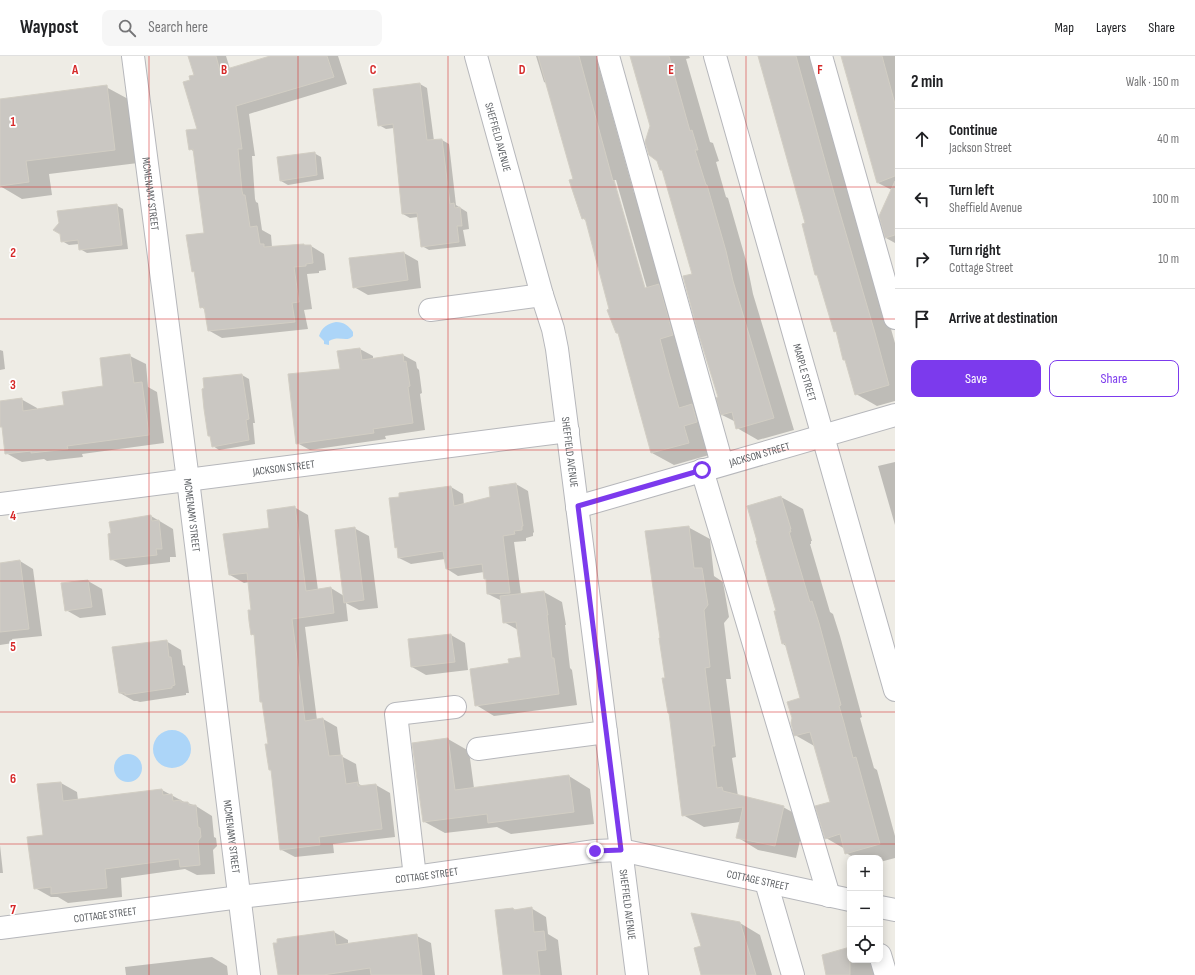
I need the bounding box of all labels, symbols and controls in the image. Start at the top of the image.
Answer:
search box [102,10,382,46]
text: Waypost [20,16,78,39]
icon: search [116,17,138,39]
text: Search here [148,18,208,37]
text: Map [1054,19,1074,36]
text: Layers [1096,19,1126,36]
text: Share [1148,19,1175,36]
text: A [71,62,79,78]
text: B [221,62,227,78]
text: C [370,62,377,78]
text: D [519,62,526,78]
text: E [668,62,674,78]
text: F [817,62,823,78]
text: 2 min [911,72,943,92]
text: Walk · 150 m [1126,74,1179,90]
street label: SHEFFIELD AVENUE [482,101,514,173]
text: 1 [10,114,16,130]
text: Continue [949,121,998,140]
icon: ahead [911,128,933,150]
text: 40 m [1157,131,1179,147]
text: Jackson Street [949,140,1012,156]
street label: MCMENAMY STREET [139,156,162,232]
text: Turn left [949,181,994,200]
icon: left [911,188,933,210]
text: 100 m [1152,191,1179,207]
text: Sheffield Avenue [949,200,1022,216]
text: Turn right [949,241,1001,260]
text: 2 [10,245,16,261]
icon: right [911,248,933,270]
text: 10 m [1158,251,1179,267]
text: Cottage Street [949,260,1013,276]
icon: arrive [911,308,933,330]
text: Arrive at destination [949,309,1058,328]
street label: MARPLE STREET [790,342,819,403]
button: Save [911,360,1041,397]
button: Share [1049,360,1179,397]
text: 3 [10,377,16,393]
street label: SHEFFIELD AVENUE [559,416,581,488]
street label: JACKSON STREET [727,440,792,470]
street label: JACKSON STREET [251,458,316,479]
route start [693,461,711,479]
street label: MCMENAMY STREET [181,478,203,553]
text: 4 [10,508,16,524]
text: 5 [10,639,16,655]
text: 6 [10,771,16,787]
street label: MCMENAMY STREET [220,799,243,875]
route end [586,842,604,860]
map controls [847,855,883,963]
button: + [847,855,883,891]
street label: COTTAGE STREET [395,865,460,886]
street label: COTTAGE STREET [725,867,790,894]
street label: SHEFFIELD AVENUE [617,868,638,941]
button: − [847,891,883,927]
text: 7 [10,902,16,918]
street label: COTTAGE STREET [73,904,138,925]
button: locate [847,927,883,963]

